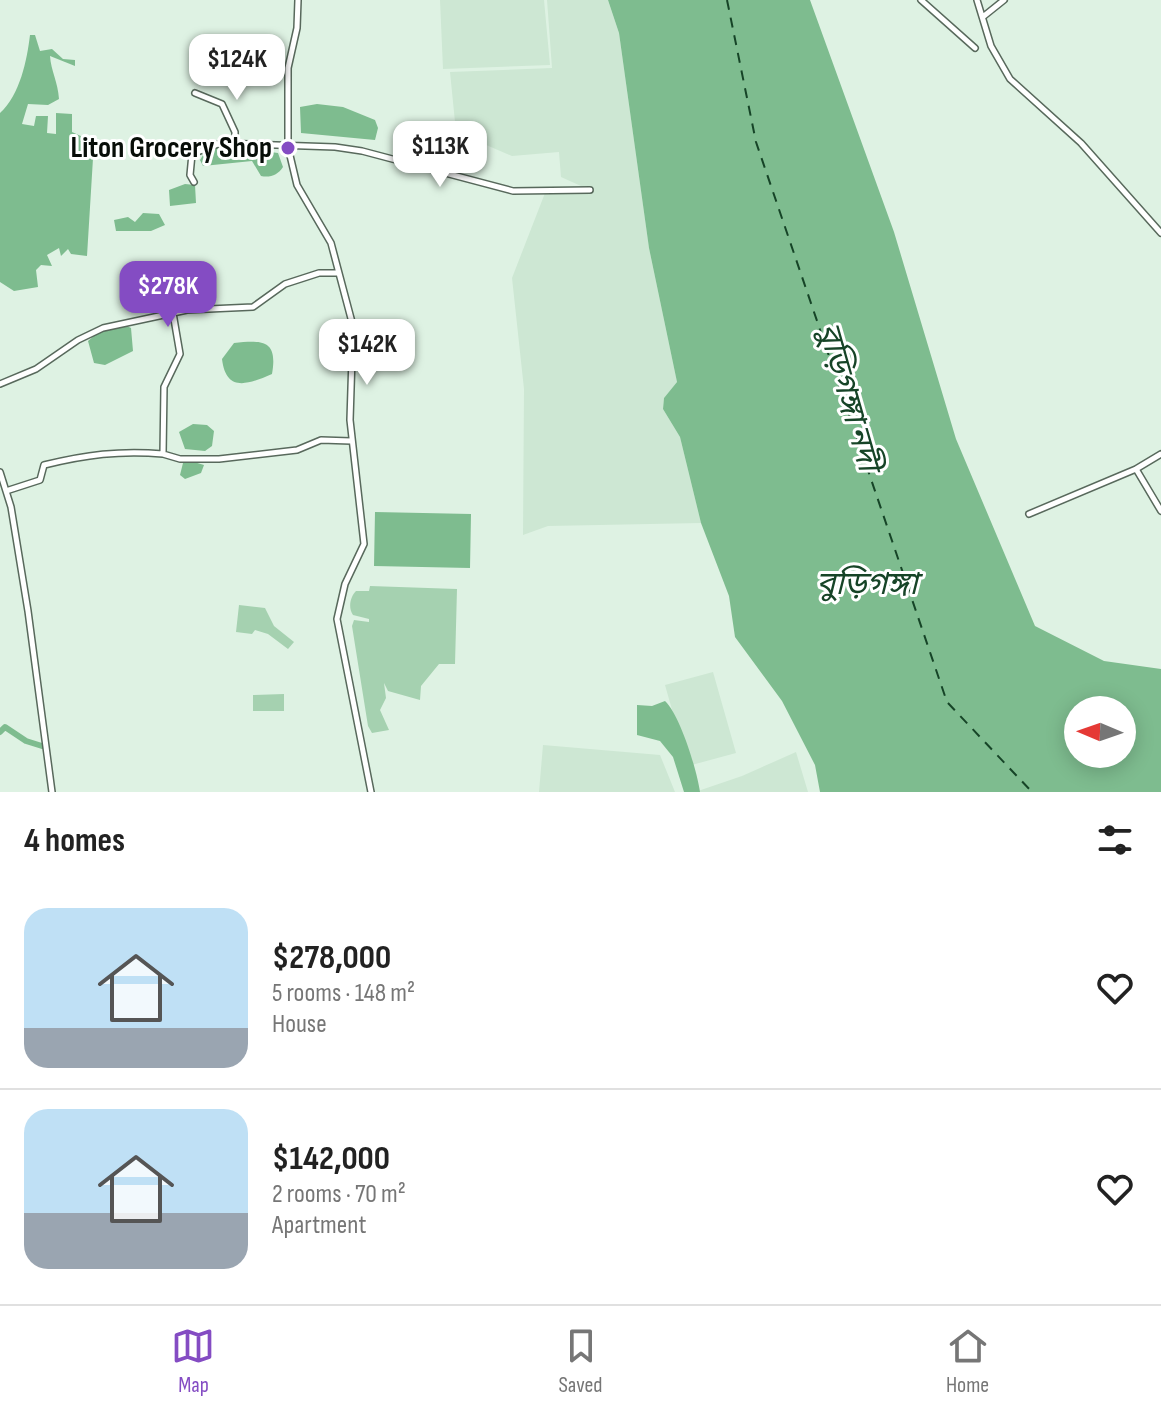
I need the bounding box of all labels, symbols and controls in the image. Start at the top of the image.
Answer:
pin: $124K [181,34,293,102]
text: $124K [207,44,267,75]
pin: $113K [384,121,496,189]
place label: Liton Grocery Shop [70,130,272,166]
text: $113K [411,131,469,162]
marker: Liton Grocery Shop [279,139,297,157]
pin: $278K [112,261,224,329]
text: $278K [138,271,198,302]
water label: বুড়িগঙ্গা নদী [808,318,890,481]
pin: $142K [311,319,423,387]
text: $142K [337,329,397,360]
water label: বুড়িগঙ্গা [816,565,923,604]
north arrow [1064,696,1136,768]
map controls [1064,696,1136,768]
icon: filters [1093,818,1137,862]
text: 4 homes [24,820,125,861]
text: $278,000 [272,937,391,978]
icon: home [88,940,184,1036]
icon: heart [1093,966,1137,1010]
text: 5 rooms · 148 m² [272,978,415,1009]
text: House [272,1009,327,1040]
text: $142,000 [272,1138,390,1179]
icon: home [88,1141,184,1237]
icon: heart [1093,1167,1137,1211]
text: 2 rooms · 70 m² [272,1179,406,1210]
text: Apartment [272,1210,366,1241]
tab: Map [171,1324,215,1399]
tab: Saved [558,1324,603,1399]
tab: Home [946,1324,990,1399]

